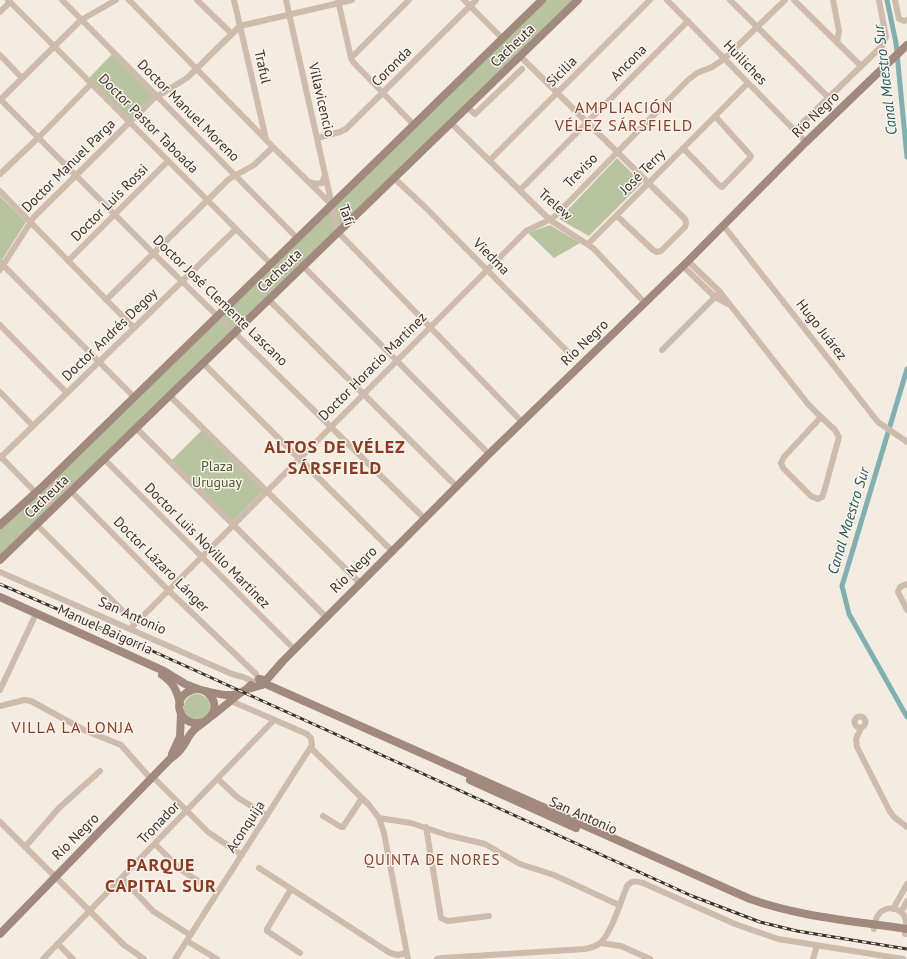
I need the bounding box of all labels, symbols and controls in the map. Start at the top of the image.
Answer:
street label: Cacheuta [487,21,539,71]
water label: Canal Maestro Sur [870,24,902,136]
street label: Huiliches [720,37,770,89]
street label: Ancona [608,42,650,84]
street label: Coronda [369,44,415,90]
street label: Traful [250,48,274,86]
street label: Sicilia [543,53,581,91]
street label: Doctor Manuel Moreno [134,57,242,165]
street label: Villavicencio [304,61,338,139]
street label: Doctor Pastor Taboada [95,71,201,177]
street label: Río Negro [789,88,843,142]
district label: AMPLIACIÓN VÉLEZ SÁRSFIELD [555,98,693,136]
street label: Doctor Manuel Parga [19,116,119,216]
street label: José Terry [617,146,669,198]
street label: Treviso [560,150,602,192]
street label: Doctor Luis Rossi [68,161,152,245]
street label: Trelew [535,186,575,224]
street label: Tafí [335,202,357,228]
street label: Doctor José Clemente Lascano [149,232,291,370]
street label: Viedma [469,235,513,279]
street label: Cacheuta [254,246,306,296]
street label: Doctor Andrés Degoy [59,285,161,385]
street label: Hugo Juárez [792,296,850,364]
street label: Doctor Horacio Martinez [315,309,431,425]
street label: Río Negro [558,316,612,370]
district label: ALTOS DE VÉLEZ SÁRSFIELD [264,437,406,480]
park label: Plaza Uruguay [192,459,242,492]
water label: Canal Maestro Sur [824,465,874,577]
street label: Cacheuta [21,472,73,522]
street label: Doctor Luis Novillo Martínez [141,480,273,612]
street label: Doctor Lázaro Lánger [110,514,212,616]
street label: Río Negro [327,543,381,597]
street label: San Antonio [95,594,169,638]
street label: Manuel Baigorria [55,602,155,658]
district label: VILLA LA LONJA [12,718,134,738]
street label: San Antonio [546,794,620,838]
street label: Tronador [135,798,183,848]
street label: Aconquija [223,798,269,856]
street label: Río Negro [49,810,103,864]
district label: QUINTA DE NORES [364,852,500,870]
district label: PARQUE CAPITAL SUR [105,855,217,898]

